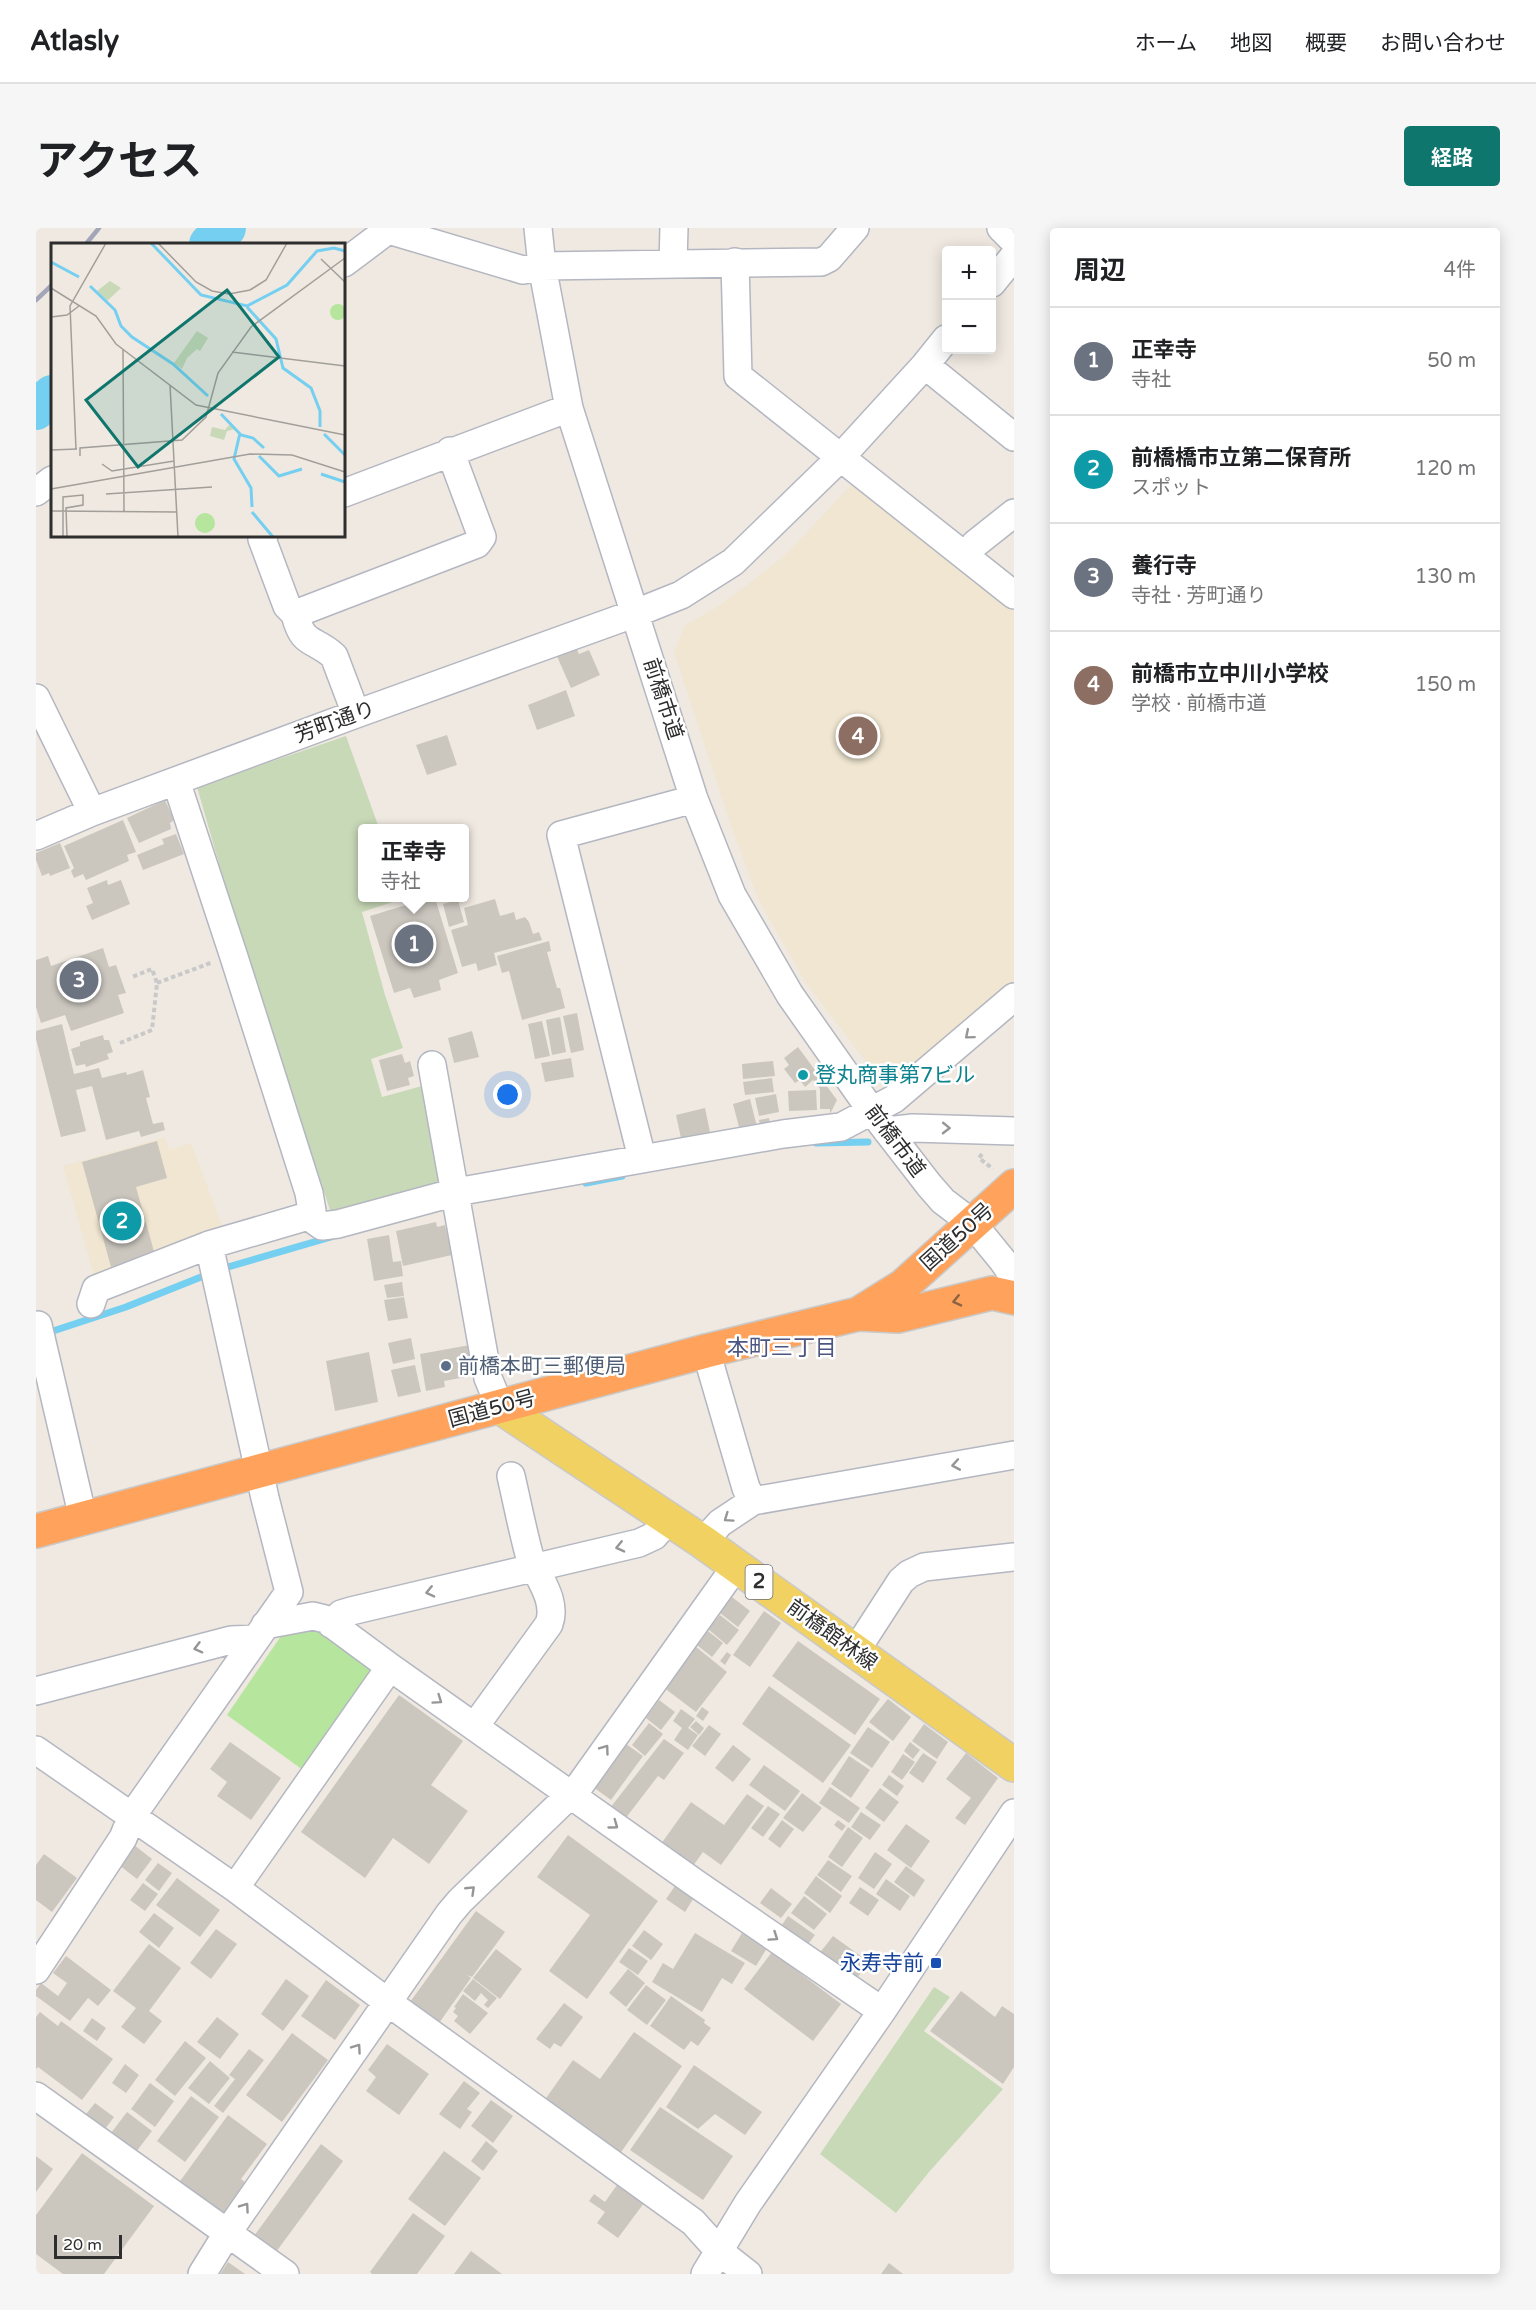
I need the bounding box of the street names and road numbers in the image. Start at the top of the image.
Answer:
street label: 前橋市道 [638,655,688,743]
street label: 芳町通り [291,696,379,748]
street label: 前橋市道 [860,1100,930,1182]
street label: 国道50号 [915,1198,999,1276]
street label: 国道50号 [446,1385,538,1433]
road number: 2 [746,1565,772,1599]
street label: 前橋館林線 [782,1594,882,1676]

